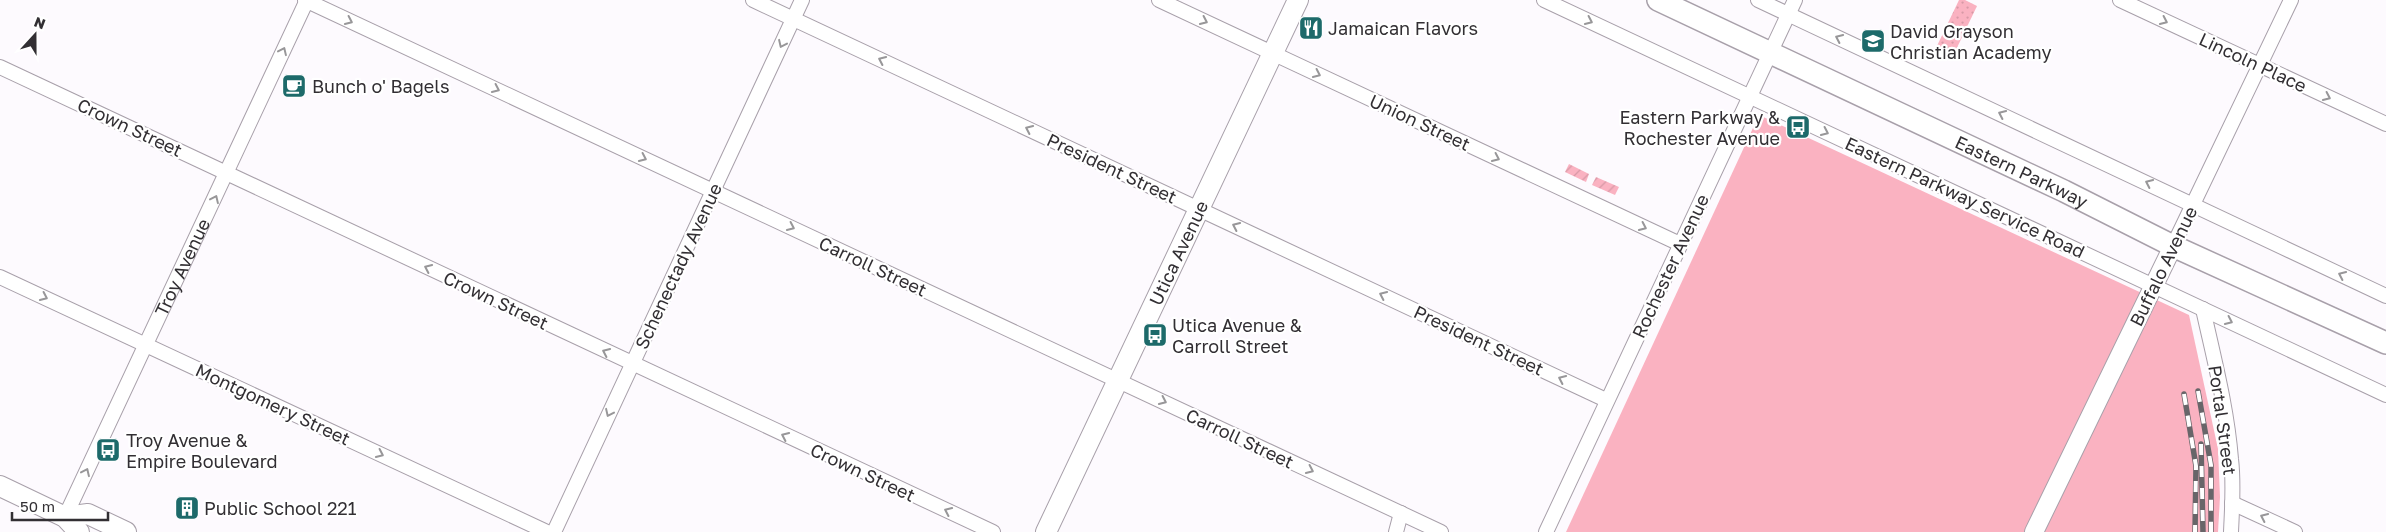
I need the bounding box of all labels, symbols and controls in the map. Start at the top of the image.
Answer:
north arrow [10,10,60,60]
text: N [32,13,48,32]
one-way arrow [344,14,353,25]
one-way arrow [1199,14,1208,25]
one-way arrow [1584,14,1593,25]
one-way arrow [2159,14,2168,24]
restaurant icon: Jamaican Flavors [1298,15,1324,41]
place label: Jamaican Flavors [1328,17,1478,39]
place label: David Grayson Christian Academy [1890,20,2051,63]
school or university icon: David Grayson Christian Academy [1860,28,1886,54]
street label: Lincoln Place [2196,28,2310,96]
one-way arrow [1835,33,1844,44]
one-way arrow [777,39,788,48]
one-way arrow [277,47,287,56]
one-way arrow [878,56,887,66]
one-way arrow [1312,68,1321,78]
cafe icon: Bunch o' Bagels [281,73,307,99]
place label: Bunch o' Bagels [312,75,450,97]
one-way arrow [491,83,500,94]
street label: Union Street [1366,89,1474,155]
one-way arrow [2322,91,2331,101]
street label: Crown Street [74,93,186,161]
place label: Eastern Parkway & Rochester Avenue [1619,106,1780,149]
one-way arrow [1998,110,2007,121]
bus stop icon: Eastern Parkway & Rochester Avenue [1785,114,1811,140]
one-way arrow [1025,125,1034,136]
one-way arrow [1820,125,1829,135]
street label: President Street [1044,128,1180,208]
street label: Eastern Parkway [1952,130,2092,212]
street label: Eastern Parkway Service Road [1842,132,2088,262]
one-way arrow [638,152,647,162]
one-way arrow [1491,152,1500,162]
street label: Schenectady Avenue [630,179,726,353]
one-way arrow [2145,179,2154,190]
street label: Rochester Avenue [1627,190,1713,342]
one-way arrow [208,195,219,204]
street label: Utica Avenue [1144,197,1212,309]
street label: Buffalo Avenue [2125,203,2201,329]
street label: Troy Avenue [150,215,214,319]
one-way arrow [786,221,795,232]
one-way arrow [1638,221,1647,231]
one-way arrow [1232,222,1241,233]
street label: Carroll Street [816,231,930,301]
one-way arrow [424,264,433,274]
street label: Crown Street [440,266,552,334]
one-way arrow [2338,270,2347,281]
one-way arrow [39,291,48,301]
one-way arrow [1379,291,1388,302]
street label: President Street [1411,300,1547,380]
place label: Utica Avenue & Carroll Street [1172,314,1302,357]
one-way arrow [2224,315,2233,325]
bus stop icon: Utica Avenue & Carroll Street [1142,322,1168,348]
one-way arrow [602,348,611,358]
street label: Montgomery Street [192,359,354,449]
street label: Portal Street [2204,364,2242,476]
one-way arrow [1558,375,1567,385]
one-way arrow [1157,395,1166,405]
street label: Carroll Street [1183,403,1297,473]
one-way arrow [605,408,615,417]
place label: Troy Avenue & Empire Boulevard [126,429,278,472]
one-way arrow [781,431,790,442]
bus stop icon: Troy Avenue & Empire Boulevard [95,437,121,463]
street label: Crown Street [807,438,919,506]
one-way arrow [375,448,384,458]
one-way arrow [1305,464,1314,475]
one-way arrow [79,468,90,477]
scale bar [12,490,109,522]
building icon: Public School 221 [174,495,200,521]
text: 50 m [20,497,55,515]
place label: Public School 221 [204,497,357,519]
one-way arrow [944,507,953,518]
one-way arrow [2260,513,2269,524]

